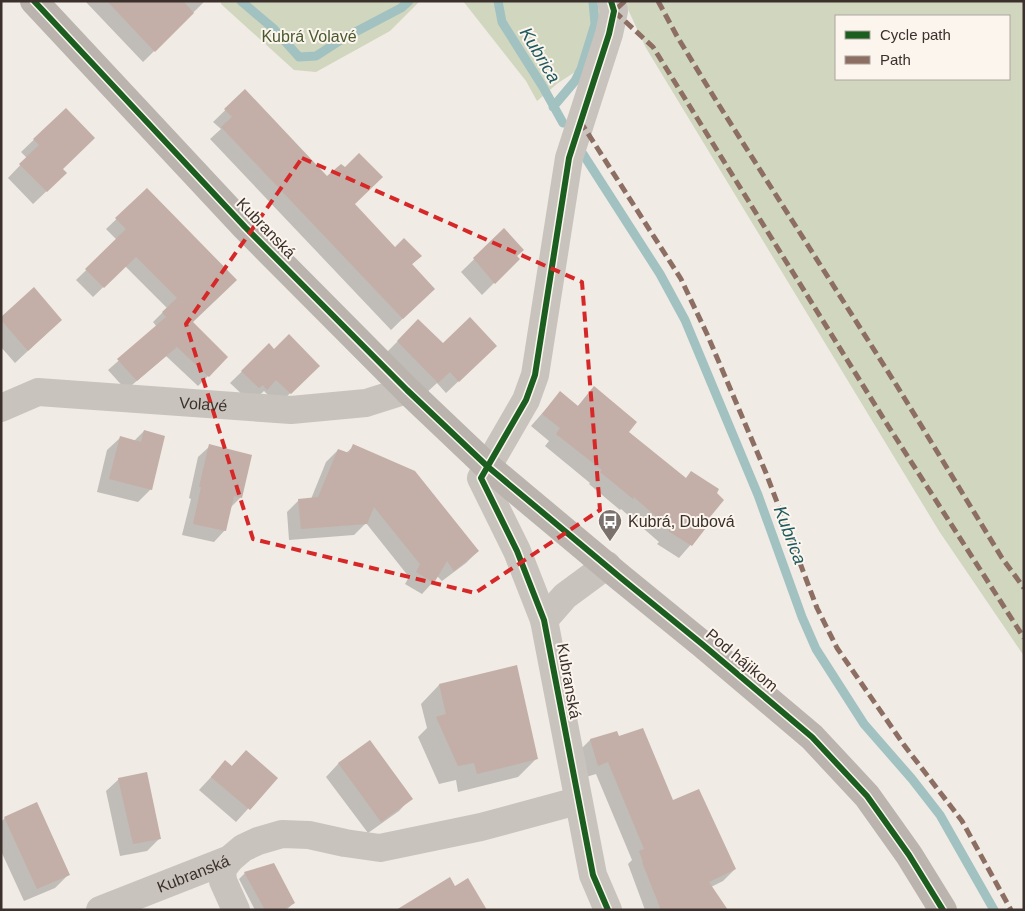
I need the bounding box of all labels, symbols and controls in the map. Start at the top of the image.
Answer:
legend [835,15,1010,80]
water label: Kubrica [516,24,564,86]
text: Cycle path [880,26,951,43]
park label: Kubrá Volavé [261,28,357,45]
text: Path [880,51,911,68]
street label: Kubranská [233,195,299,261]
street label: Volavé [179,394,228,414]
water label: Kubrica [770,503,810,567]
bus stop icon: Kubrá, Dubová [597,508,623,542]
place label: Kubrá, Dubová [628,513,735,530]
street label: Pod hájikom [703,625,781,695]
street label: Kubranská [554,642,584,720]
street label: Kubranská [154,852,232,895]

